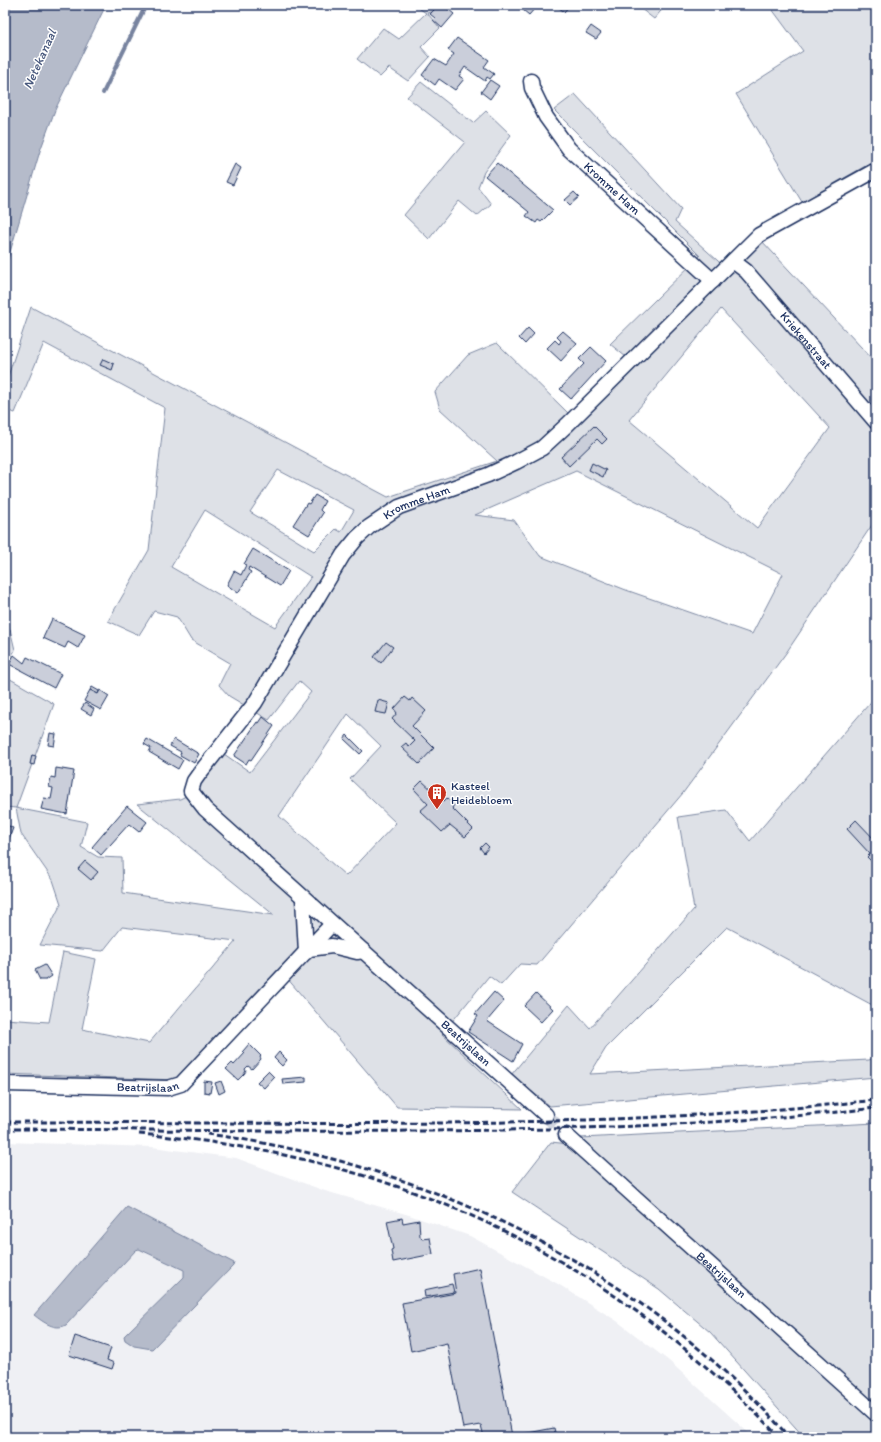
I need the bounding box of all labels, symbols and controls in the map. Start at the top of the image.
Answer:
water label: Netekanaal [20,26,60,91]
street label: Kromme Ham [581,159,643,218]
street label: Kriekenstraat [777,309,835,372]
street label: Kromme Ham [380,482,452,523]
place label: Kasteel Heidebloem [451,779,512,807]
building icon: Kasteel Heidebloem [426,782,448,810]
street label: Beatrijslaan [438,1017,494,1069]
street label: Beatrijslaan [117,1078,181,1095]
street label: Beatrijslaan [694,1249,749,1301]

